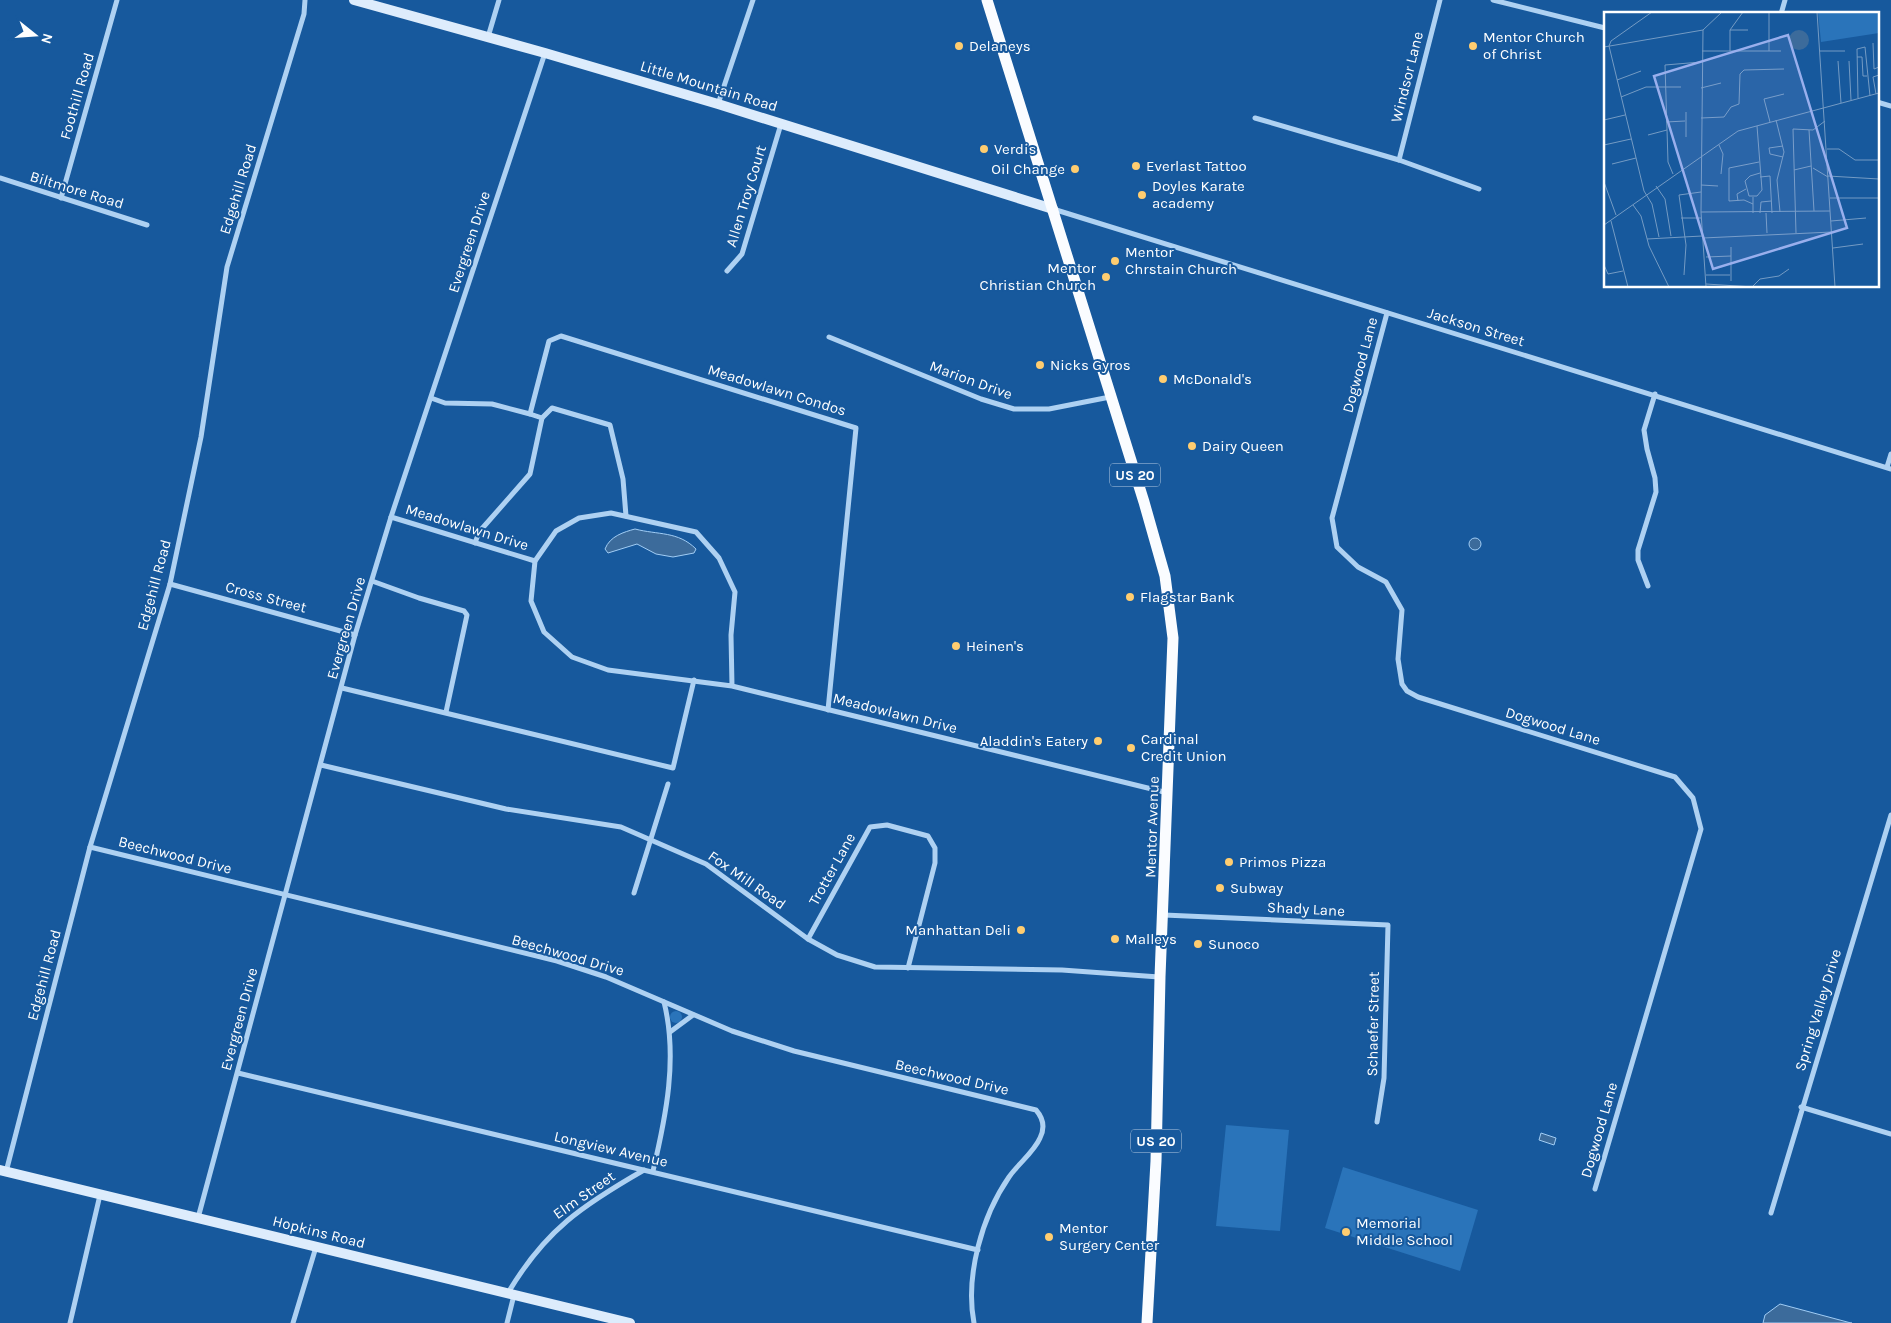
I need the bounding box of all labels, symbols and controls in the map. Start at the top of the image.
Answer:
north arrow [10,10,60,60]
inset map [1604,12,1878,288]
place label: Mentor Church of Christ [1483,28,1585,63]
street label: Windsor Lane [1387,30,1427,124]
text: N [37,31,57,46]
place label: Delaneys [969,37,1031,55]
marker: Delaneys [953,40,965,52]
marker: Mentor Church of Christ [1467,40,1479,52]
street label: Foothill Road [56,51,98,141]
street label: Little Mountain Road [638,57,780,115]
place label: Verdis [994,140,1036,158]
street label: Edgehill Road [216,142,260,236]
street label: Allen Troy Court [722,143,770,249]
marker: Verdis [978,143,990,155]
place label: Everlast Tattoo [1146,157,1247,175]
place label: Oil Change [991,160,1065,178]
marker: Everlast Tattoo [1130,160,1142,172]
marker: Oil Change [1069,163,1081,175]
street label: Biltmore Road [28,167,126,213]
place label: Doyles Karate academy [1152,177,1245,212]
street label: Evergreen Drive [444,189,494,295]
marker: Doyles Karate academy [1136,189,1148,201]
place label: Mentor Chrstain Church [1125,243,1237,278]
marker: Mentor Chrstain Church [1109,255,1121,267]
place label: Mentor Christian Church [979,259,1097,294]
marker: Mentor Christian Church [1100,271,1112,283]
street label: Jackson Street [1425,304,1527,350]
street label: Dogwood Lane [1339,315,1381,415]
place label: Nicks Gyros [1050,356,1131,374]
street label: Marion Drive [927,357,1015,403]
marker: Nicks Gyros [1034,359,1046,371]
street label: Meadowlawn Condos [706,360,848,420]
place label: McDonald's [1173,370,1252,388]
marker: McDonald's [1157,373,1169,385]
place label: Dairy Queen [1202,437,1284,455]
marker: Dairy Queen [1186,440,1198,452]
road number: US 20 [1110,464,1160,486]
street label: Meadowlawn Drive [403,500,531,554]
street label: Edgehill Road [133,538,175,632]
street label: Evergreen Drive [323,575,369,681]
street label: Cross Street [223,578,309,617]
place label: Flagstar Bank [1140,588,1235,606]
marker: Flagstar Bank [1124,591,1136,603]
place label: Heinen's [966,637,1024,655]
marker: Heinen's [950,640,962,652]
street label: Meadowlawn Drive [831,689,959,737]
street label: Dogwood Lane [1503,703,1603,749]
place label: Cardinal Credit Union [1141,730,1226,765]
place label: Aladdin's Eatery [980,732,1088,750]
marker: Aladdin's Eatery [1092,735,1104,747]
marker: Cardinal Credit Union [1125,742,1137,754]
street label: Mentor Avenue [1141,776,1163,878]
street label: Trotter Lane [805,830,859,908]
street label: Beechwood Drive [116,832,234,878]
street label: Fox Mill Road [705,847,789,913]
place label: Primos Pizza [1239,853,1326,871]
marker: Primos Pizza [1223,856,1235,868]
place label: Subway [1230,879,1283,897]
marker: Subway [1214,882,1226,894]
street label: Shady Lane [1267,898,1345,920]
place label: Manhattan Deli [905,921,1011,939]
marker: Manhattan Deli [1015,924,1027,936]
street label: Edgehill Road [23,928,65,1022]
street label: Beechwood Drive [510,930,626,980]
place label: Malleys [1125,930,1177,948]
marker: Malleys [1109,933,1121,945]
place label: Sunoco [1208,935,1259,953]
marker: Sunoco [1192,938,1204,950]
street label: Spring Valley Drive [1791,947,1845,1073]
street label: Evergreen Drive [217,966,261,1072]
street label: Schaefer Street [1363,971,1383,1077]
street label: Beechwood Drive [893,1055,1011,1099]
street label: Dogwood Lane [1577,1080,1621,1180]
street label: Longview Avenue [552,1127,670,1171]
road number: US 20 [1131,1130,1181,1152]
street label: Elm Street [550,1167,619,1223]
street label: Hopkins Road [271,1212,367,1252]
place label: Memorial Middle School [1356,1214,1453,1249]
place label: Mentor Surgery Center [1059,1219,1160,1254]
marker: Memorial Middle School [1340,1226,1352,1238]
marker: Mentor Surgery Center [1043,1231,1055,1243]

